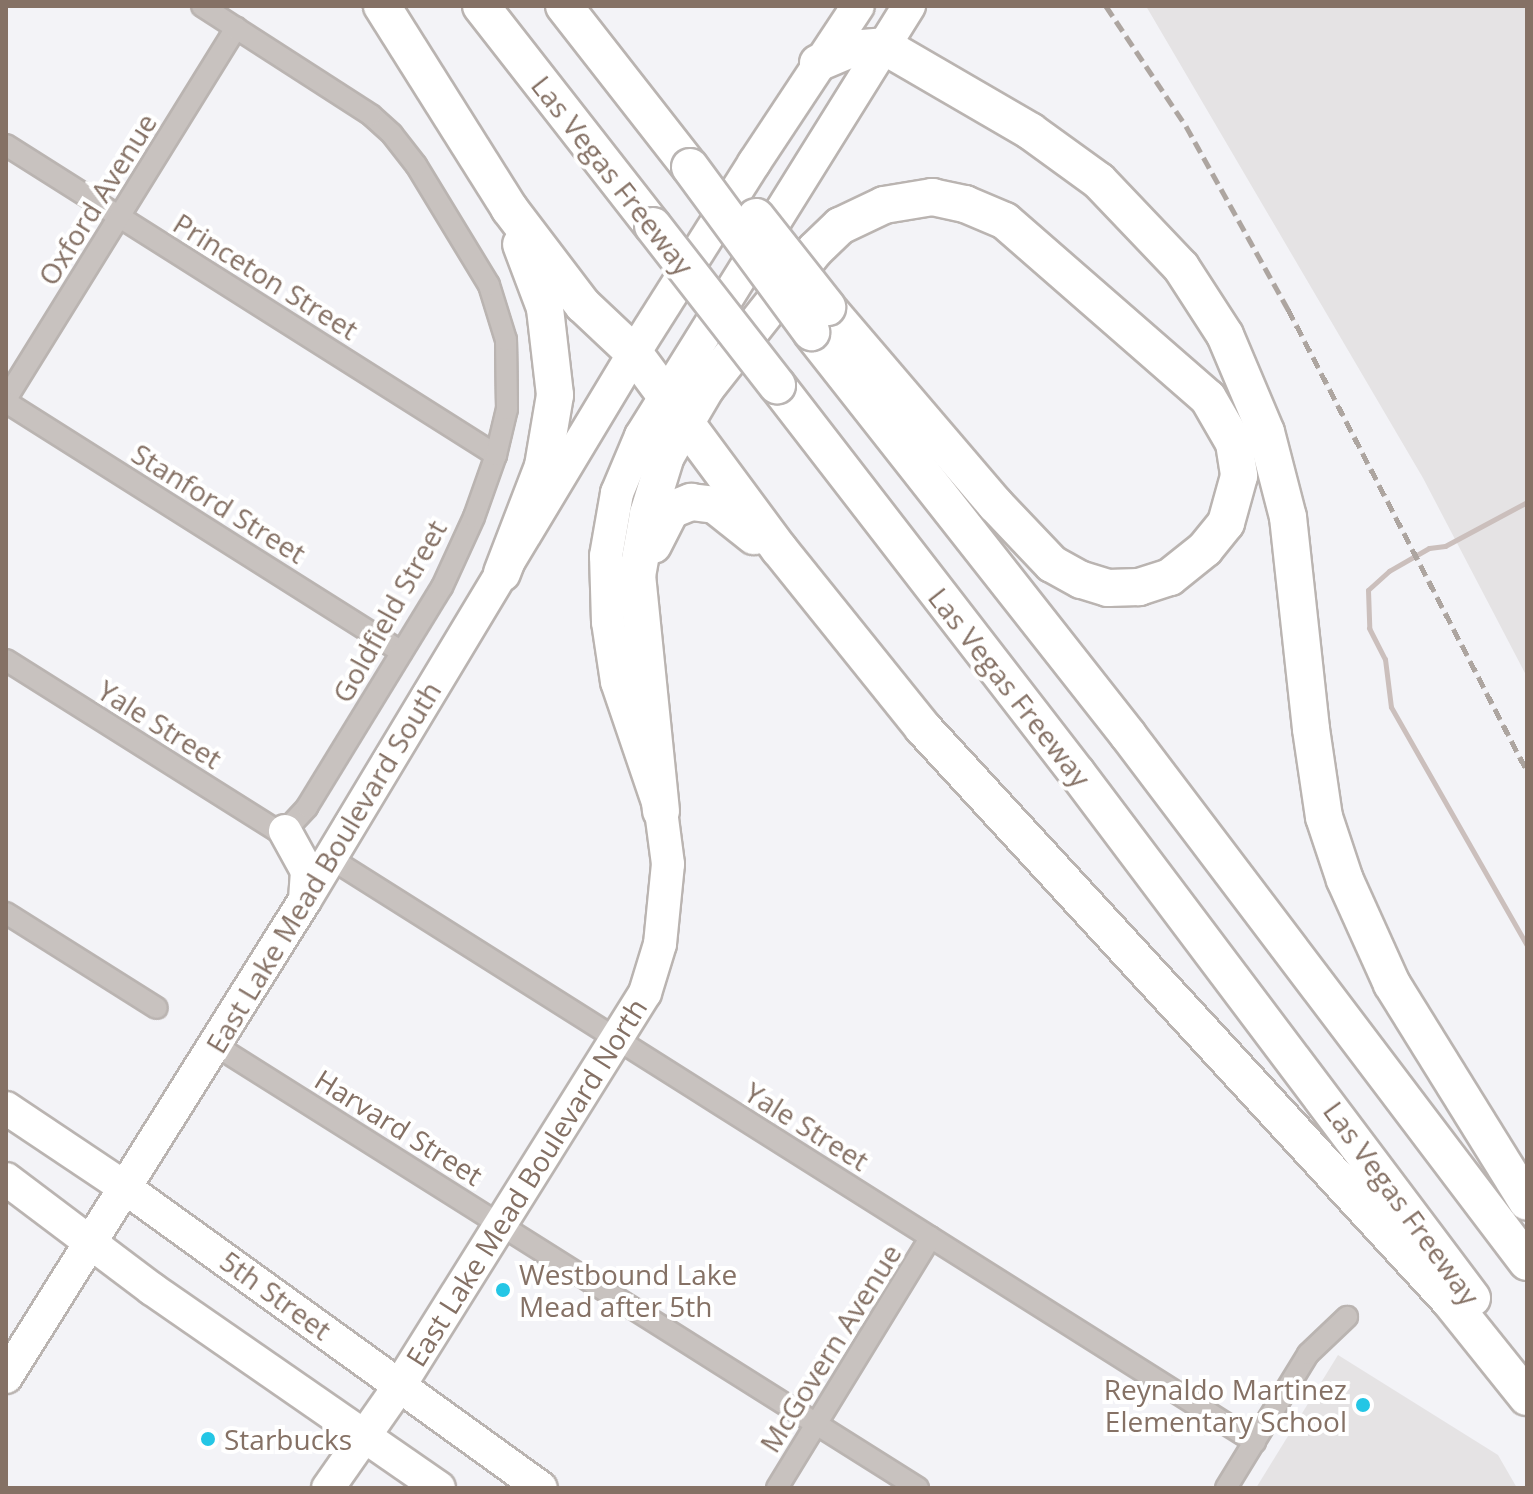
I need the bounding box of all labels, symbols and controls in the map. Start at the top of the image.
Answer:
street label: Las Vegas Freeway [525,69,701,281]
street label: Oxford Avenue [31,107,163,291]
street label: Princeton Street [168,206,364,346]
street label: Stanford Street [126,436,312,570]
street label: Goldfield Street [325,514,453,708]
street label: Las Vegas Freeway [922,581,1098,793]
street label: Yale Street [92,673,228,775]
street label: East Lake Mead Boulevard South [199,675,447,1059]
street label: East Lake Mead Boulevard North [399,992,653,1372]
street label: Harvard Street [309,1062,489,1192]
street label: Yale Street [739,1075,875,1177]
street label: Las Vegas Freeway [1317,1095,1487,1311]
street label: McGovern Avenue [752,1238,908,1458]
street label: 5th Street [214,1244,338,1346]
place label: Westbound Lake Mead after 5th [519,1257,737,1323]
marker: Westbound Lake Mead after 5th [494,1281,512,1299]
place label: Reynaldo Martinez Elementary School [1104,1372,1347,1438]
marker: Reynaldo Martinez Elementary School [1354,1396,1372,1414]
place label: Starbucks [224,1422,352,1456]
marker: Starbucks [199,1430,217,1448]

